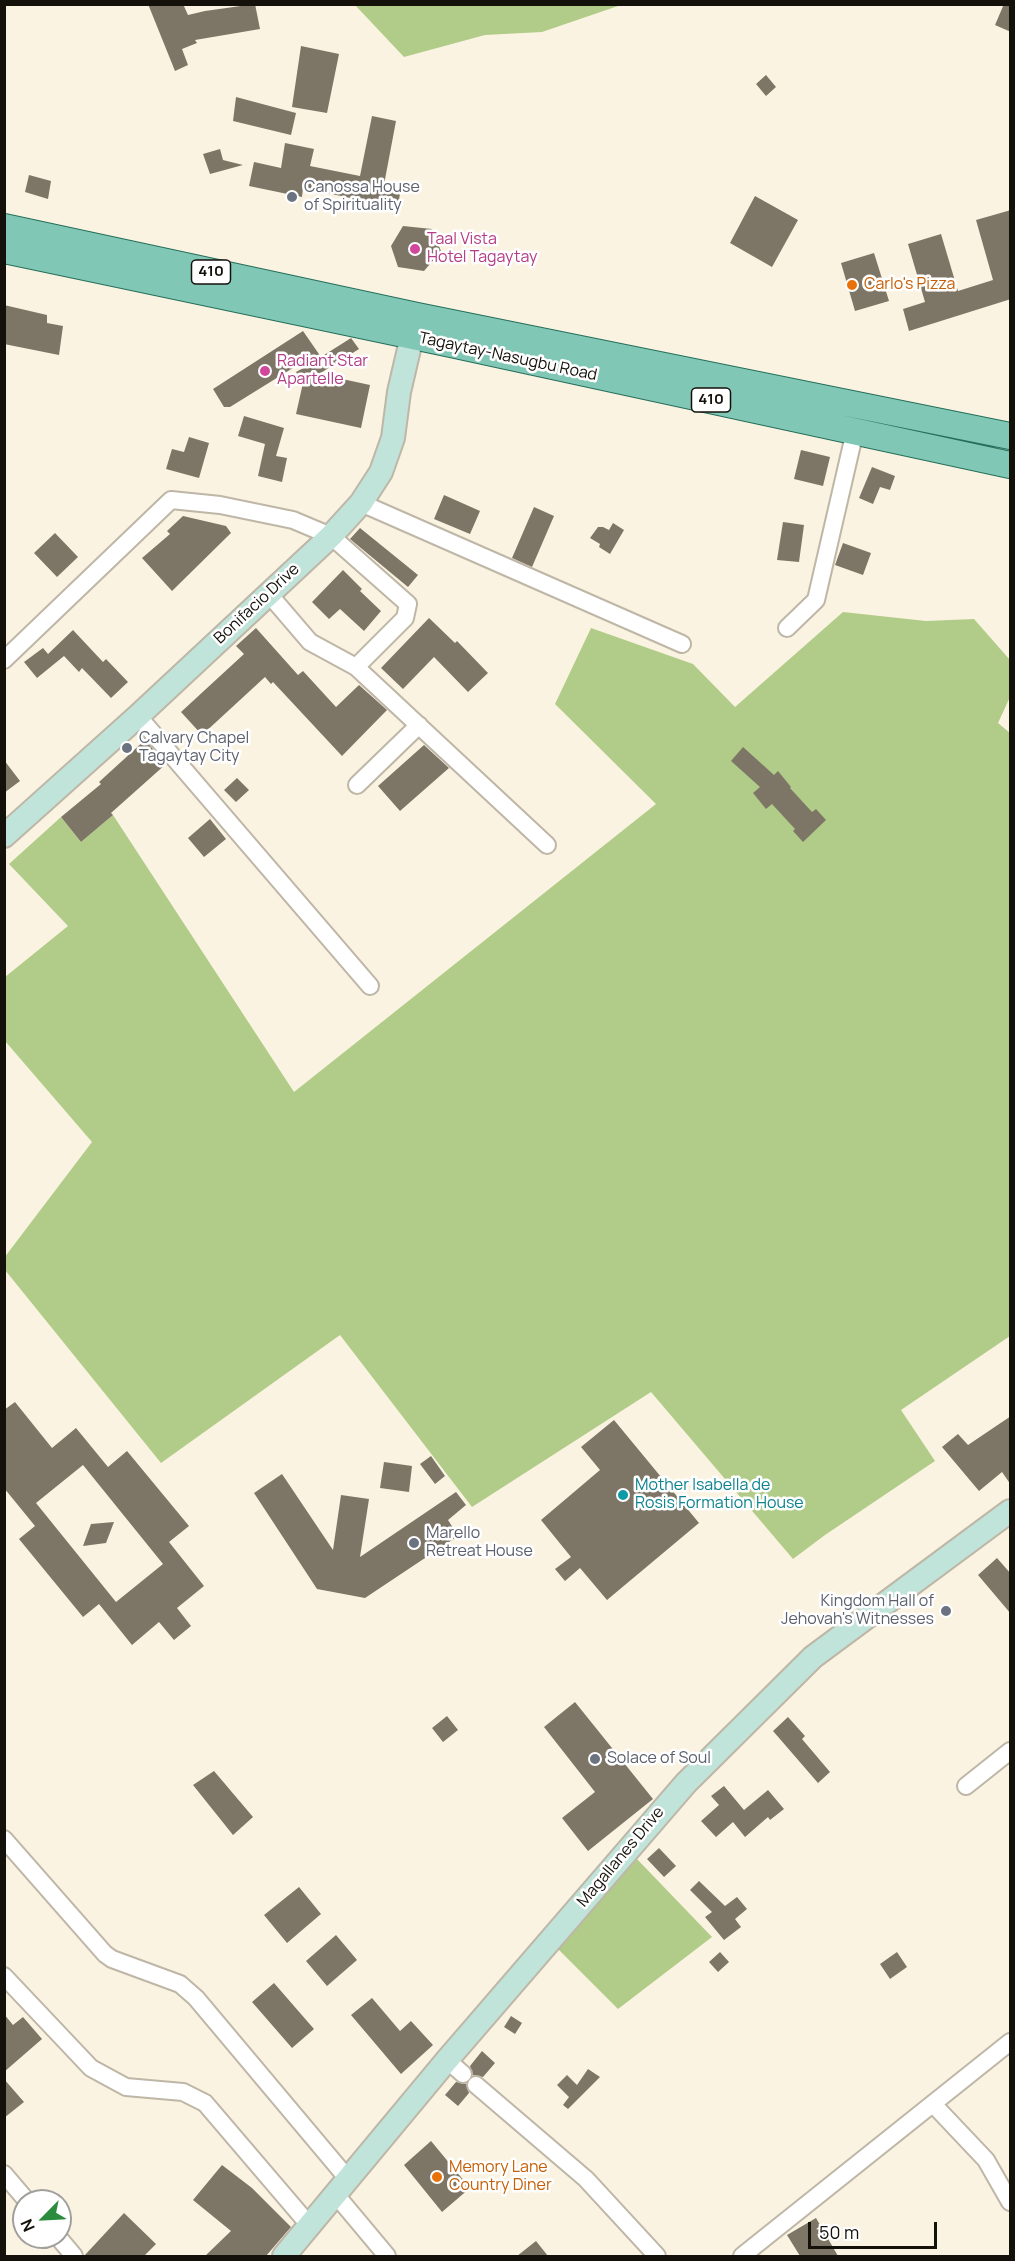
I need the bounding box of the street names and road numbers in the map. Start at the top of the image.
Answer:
road number: 410 [192,260,230,284]
street label: Tagaytay-Nasugbu Road [417,329,599,385]
road number: 410 [692,388,730,412]
street label: Bonifacio Drive [211,560,303,648]
street label: Magallanes Drive [574,1803,668,1911]

